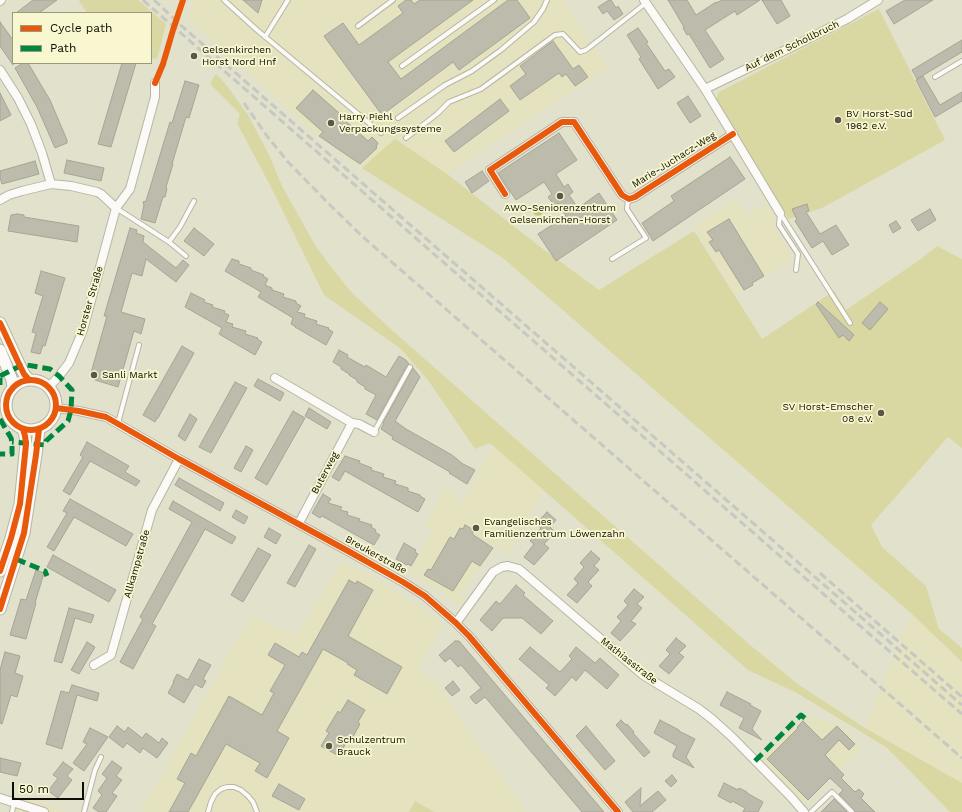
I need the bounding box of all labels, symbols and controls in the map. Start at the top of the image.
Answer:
legend [12,12,152,64]
street label: Auf dem Schollbruch [743,18,841,74]
text: Cycle path [50,21,112,35]
text: Path [50,41,76,55]
place label: Gelsenkirchen Horst Nord Hnf [202,44,276,68]
marker: Gelsenkirchen Horst Nord Hnf [189,51,199,61]
place label: BV Horst-Süd 1962 e.V. [846,108,912,132]
place label: Harry Piehl Verpackungssysteme [339,111,442,134]
marker: BV Horst-Süd 1962 e.V. [833,115,843,125]
marker: Harry Piehl Verpackungssysteme [326,118,336,128]
street label: Marie-Juchacz-Weg [630,129,718,191]
marker: AWO-Seniorenzentrum Gelsenkirchen-Horst [555,191,565,201]
place label: AWO-Seniorenzentrum Gelsenkirchen-Horst [504,202,616,226]
street label: Horster Straße [74,265,106,337]
place label: Sanli Markt [102,369,157,381]
marker: Sanli Markt [89,370,99,380]
place label: SV Horst-Emscher 08 e.V. [782,401,873,424]
marker: SV Horst-Emscher 08 e.V. [876,408,886,418]
street label: Buterweg [309,450,341,496]
place label: Evangelisches Familienzentrum Löwenzahn [484,516,625,540]
marker: Evangelisches Familienzentrum Löwenzahn [471,523,481,533]
street label: Allkampstraße [121,528,153,600]
street label: Breukerstraße [343,533,409,577]
street label: Mathiasstraße [598,635,660,687]
place label: Schulzentrum Brauck [337,734,406,758]
marker: Schulzentrum Brauck [324,741,334,751]
scale bar [14,774,86,800]
text: 50 m [19,782,49,796]

